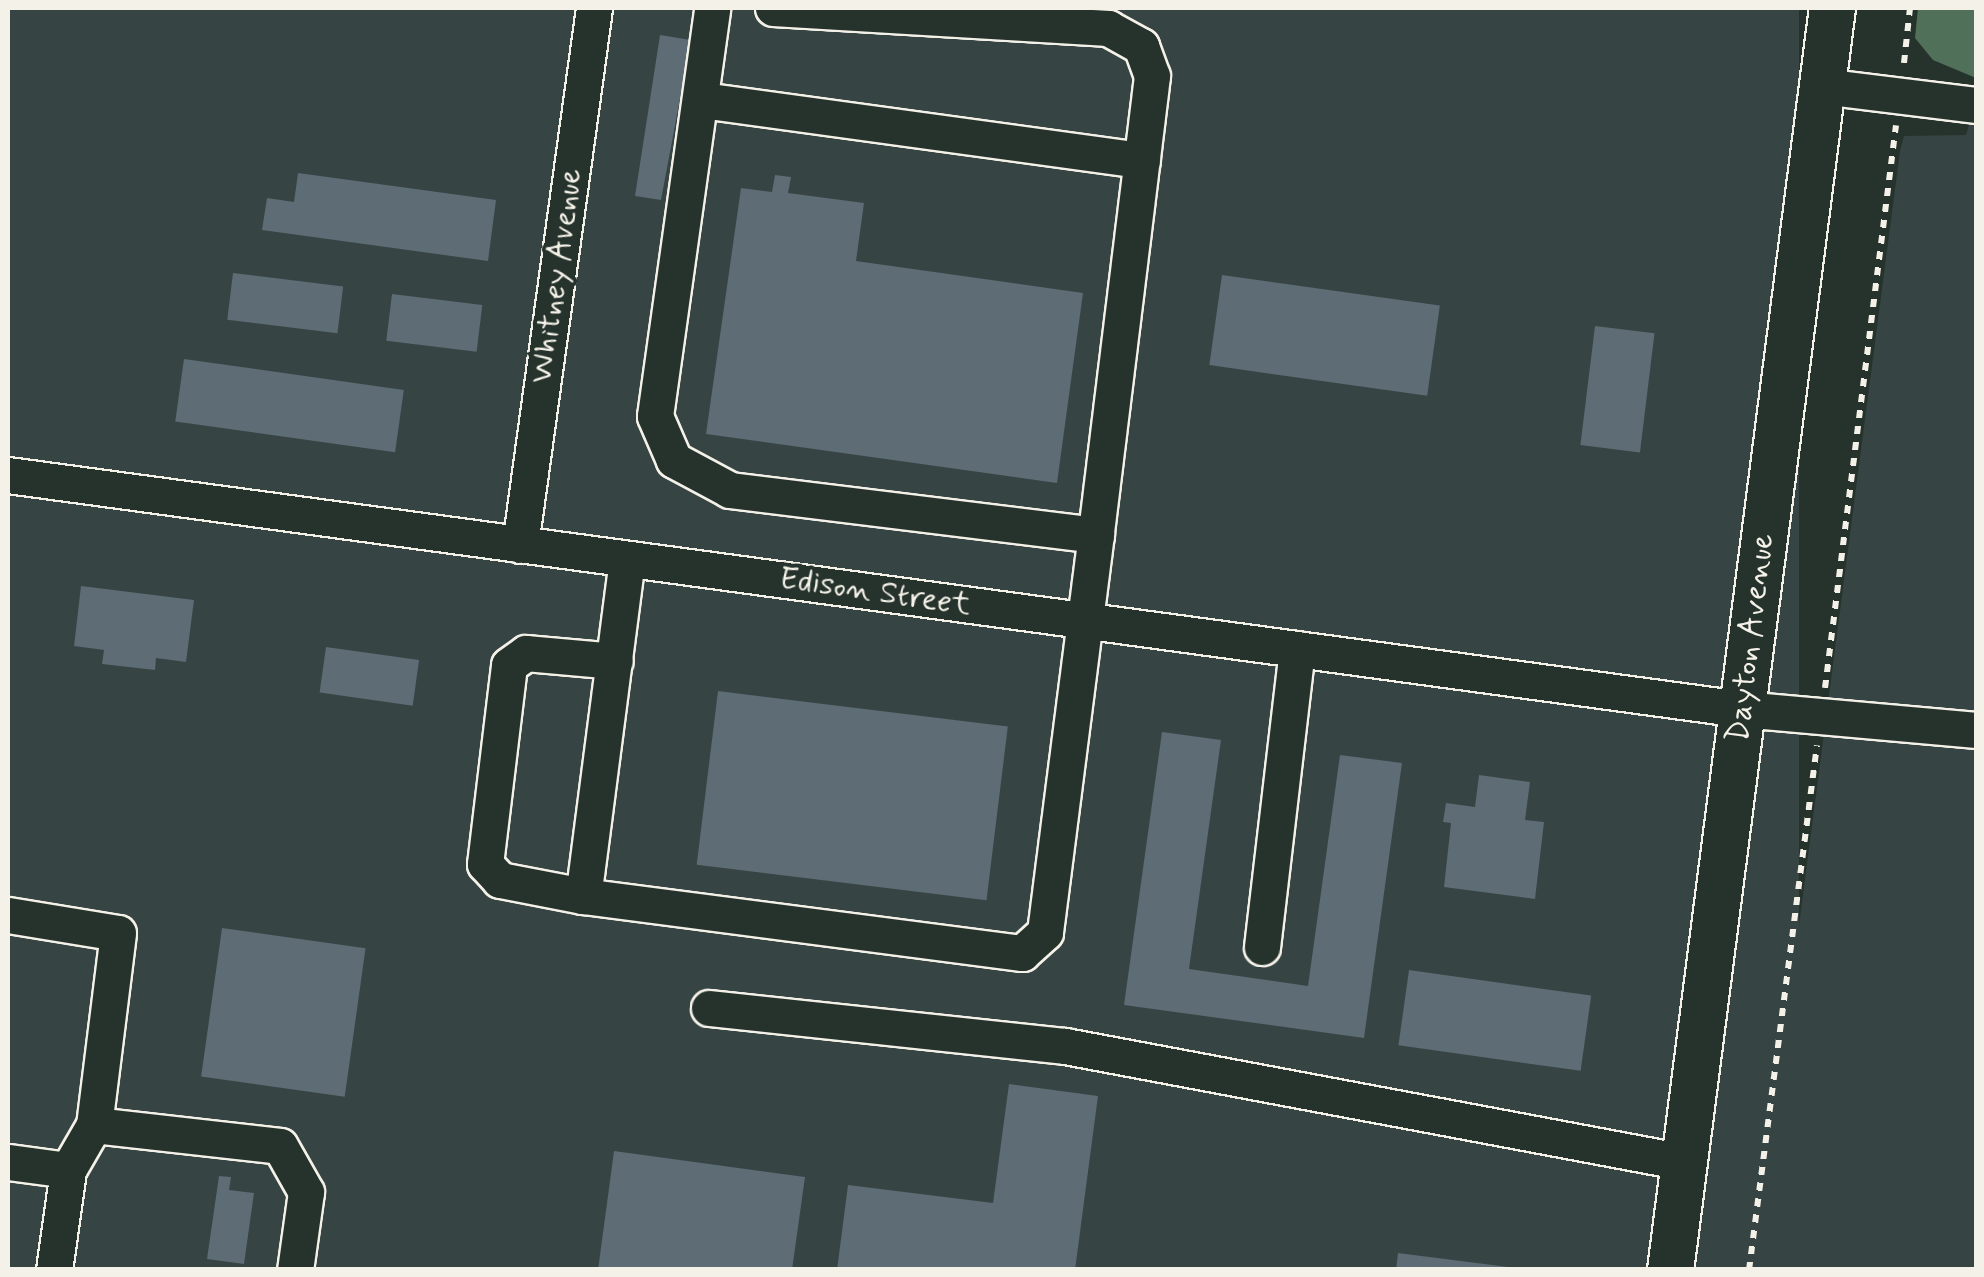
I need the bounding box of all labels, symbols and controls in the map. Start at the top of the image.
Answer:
street label: Whitney Avenue [522,162,592,390]
street label: Dayton Avenue [1719,533,1783,743]
street label: Edison Street [777,560,973,624]

